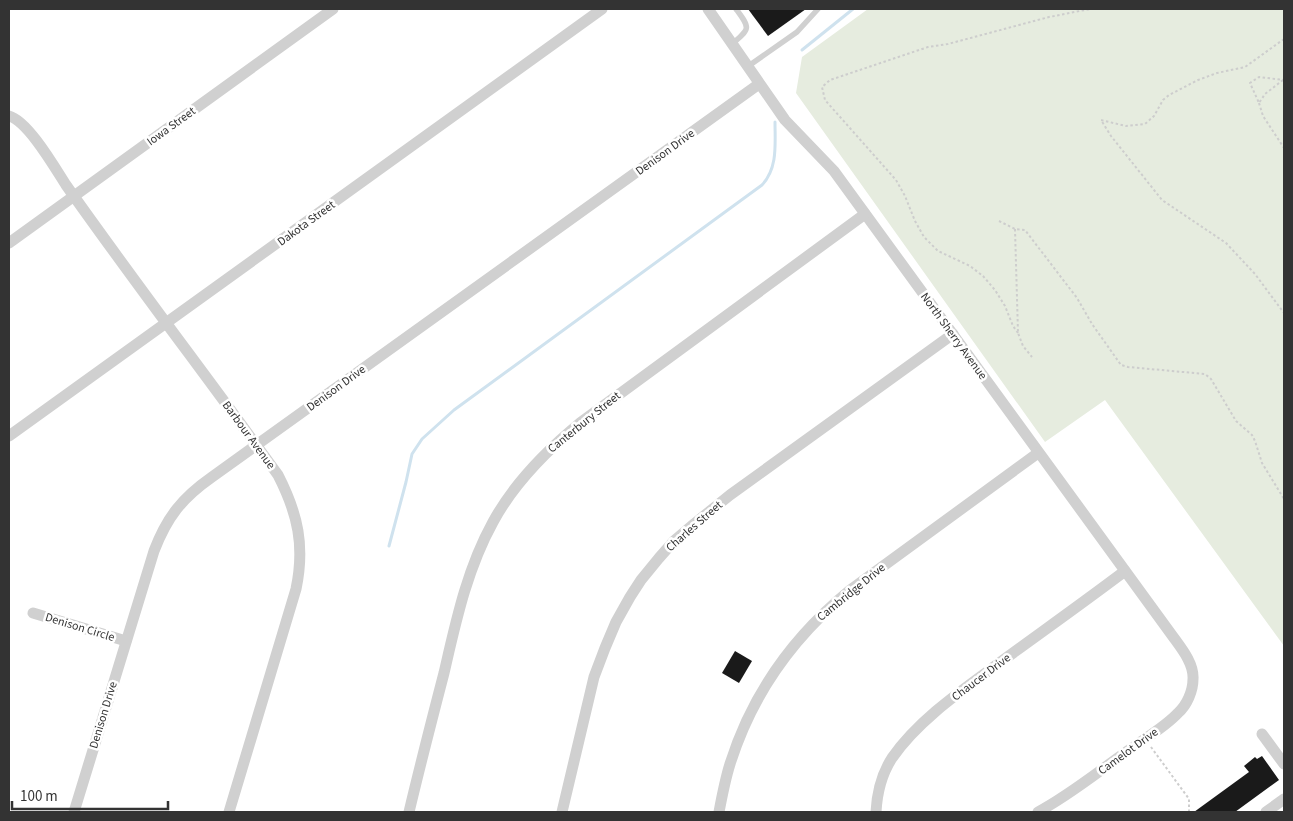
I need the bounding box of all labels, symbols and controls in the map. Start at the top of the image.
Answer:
street label: Iowa Street [143,103,199,150]
street label: Denison Drive [632,125,698,180]
street label: Dakota Street [274,197,339,250]
street label: North Sherry Avenue [916,289,991,383]
street label: Denison Drive [303,361,369,416]
street label: Canterbury Street [544,388,624,457]
street label: Barbour Avenue [218,398,279,473]
street label: Charles Street [662,497,726,556]
street label: Cambridge Drive [814,559,889,625]
street label: Denison Circle [43,609,117,646]
street label: Chaucer Drive [948,650,1014,705]
street label: Denison Drive [85,679,122,751]
street label: Camelot Drive [1095,724,1162,779]
scale bar [12,778,169,810]
text: 100 m [20,786,58,807]

